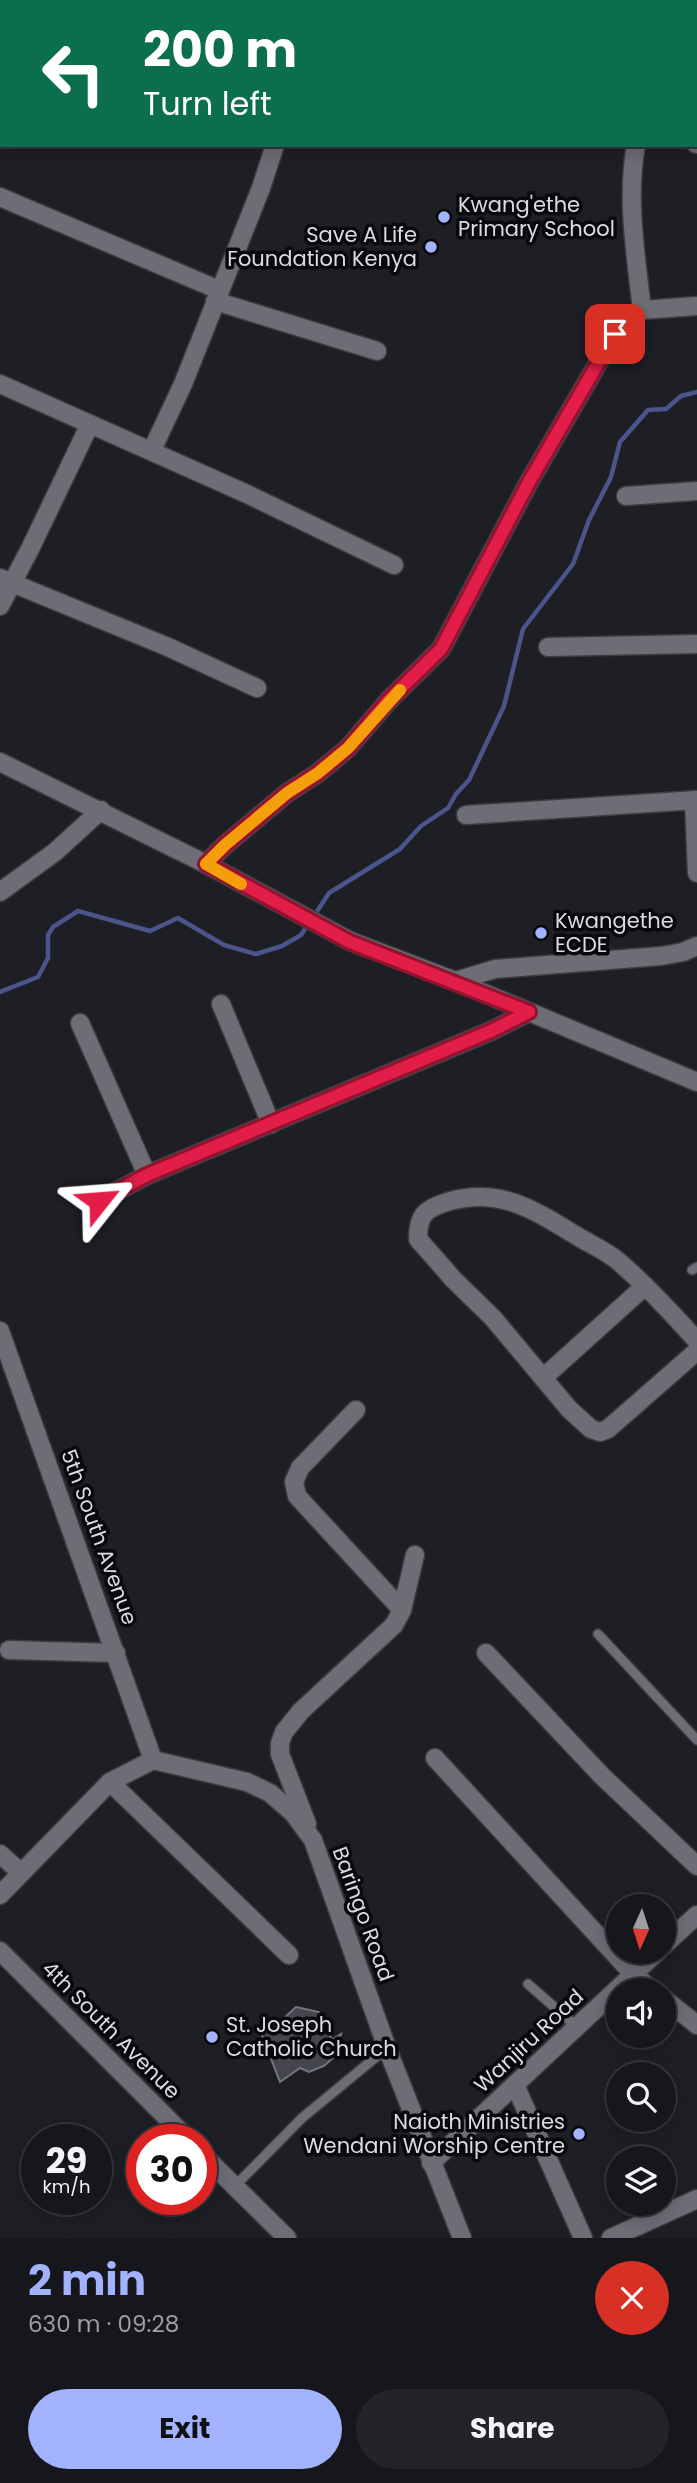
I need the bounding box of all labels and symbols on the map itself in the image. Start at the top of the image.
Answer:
place label: Kwang'ethe Primary School [458,190,615,243]
marker: Kwang'ethe Primary School [436,209,452,225]
place label: Save A Life Foundation Kenya [227,220,417,273]
marker: Save A Life Foundation Kenya [423,239,439,255]
pin [585,304,645,364]
place label: Kwangethe ECDE [555,906,674,959]
marker: Kwangethe ECDE [533,925,549,941]
position arrow [62,1164,136,1238]
street label: 5th South Avenue [54,1445,145,1629]
street label: Baringo Road [326,1842,401,1985]
north arrow [606,1894,676,1964]
street label: 4th South Avenue [36,1954,187,2105]
street label: Wanjiru Road [468,1982,590,2099]
place label: St. Joseph Catholic Church [226,2010,397,2063]
marker: St. Joseph Catholic Church [204,2029,220,2045]
place label: Naioth Ministries Wendani Worship Centre [303,2107,565,2160]
speed limit sign: 30 [126,2124,217,2215]
marker: Naioth Ministries Wendani Worship Centre [571,2126,587,2142]

